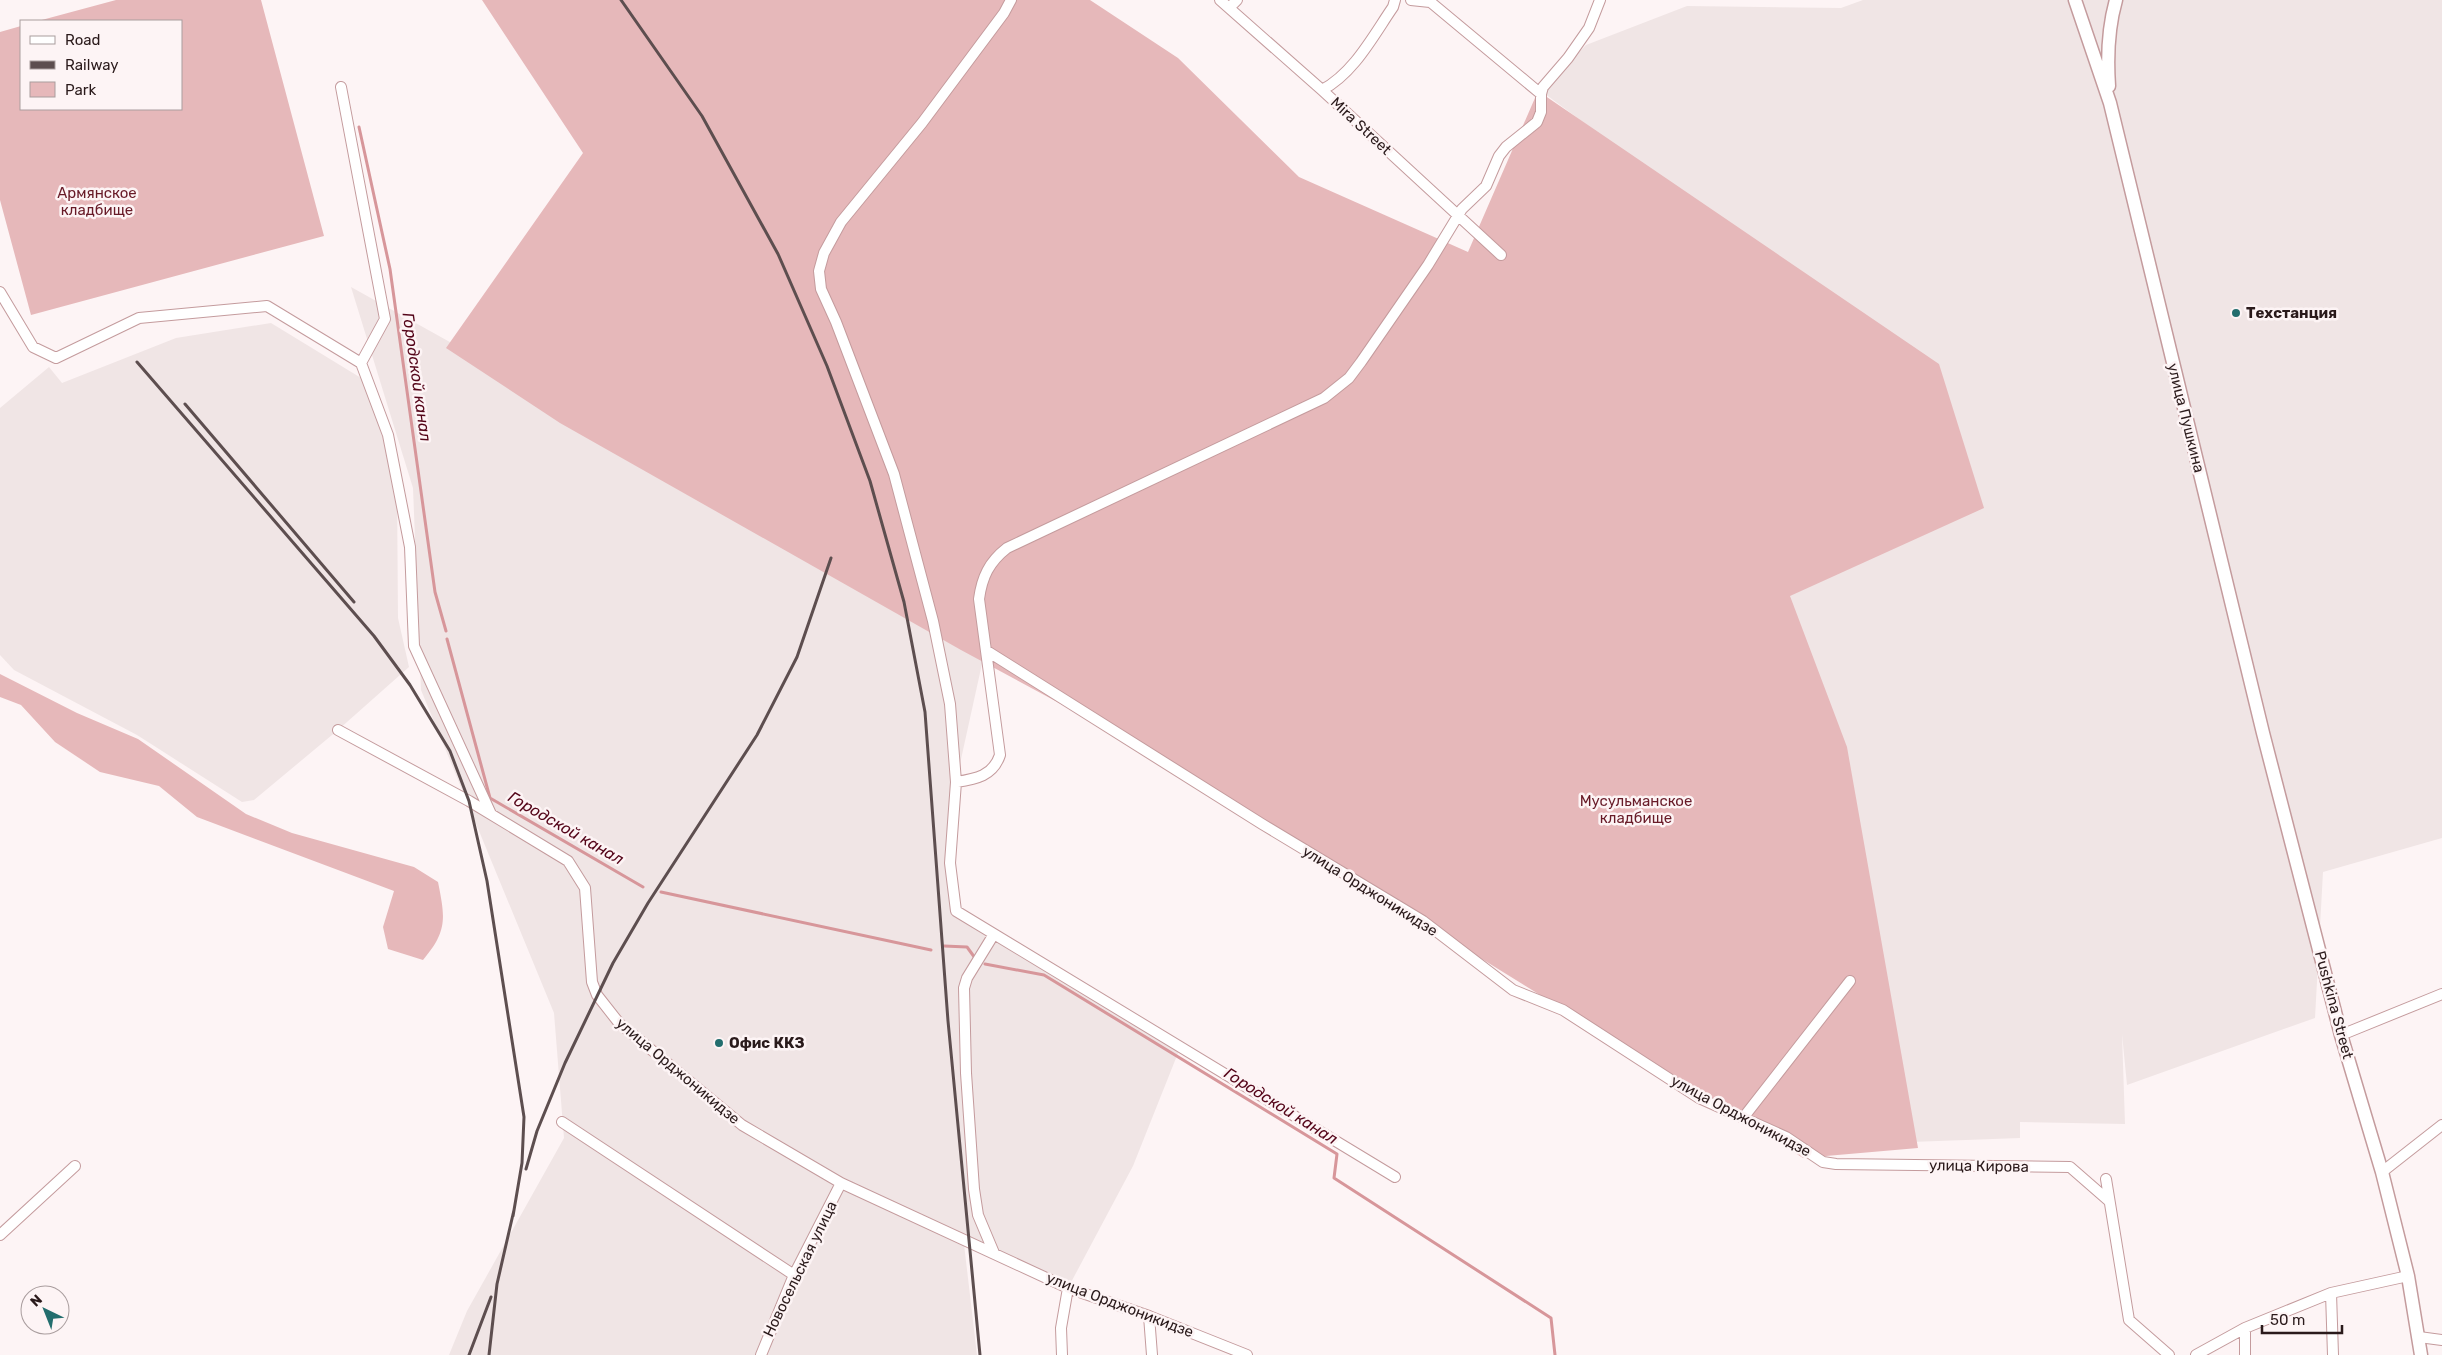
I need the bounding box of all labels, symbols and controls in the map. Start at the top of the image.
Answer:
legend [20,20,182,110]
text: Road [65,31,101,49]
text: Railway [65,56,119,74]
text: Park [65,81,96,99]
street label: Mira Street [1327,93,1395,159]
park label: Армянское кладбище [57,184,137,219]
place label: Техстанция [2246,304,2337,322]
marker: Техстанция [2230,307,2242,319]
water label: Городской канал [399,311,435,443]
street label: улица Пушкина [2164,361,2208,475]
water label: Городской канал [505,787,627,869]
park label: Мусульманское кладбище [1580,792,1692,827]
street label: улица Орджоникидзе [1299,842,1441,940]
street label: Pushkina Street [2311,949,2357,1061]
street label: улица Орджоникидзе [612,1014,744,1128]
place label: Офис ККЗ [729,1034,805,1052]
marker: Офис ККЗ [713,1037,725,1049]
water label: Городской канал [1221,1064,1341,1148]
street label: улица Орджоникидзе [1668,1071,1814,1161]
street label: улица Кирова [1929,1156,2029,1176]
street label: Новосельская улица [759,1198,841,1340]
street label: улица Орджоникидзе [1044,1269,1196,1341]
north arrow [20,1285,70,1335]
text: N [27,1291,46,1311]
scale bar [2262,1302,2342,1334]
text: 50 m [2270,1311,2305,1329]

